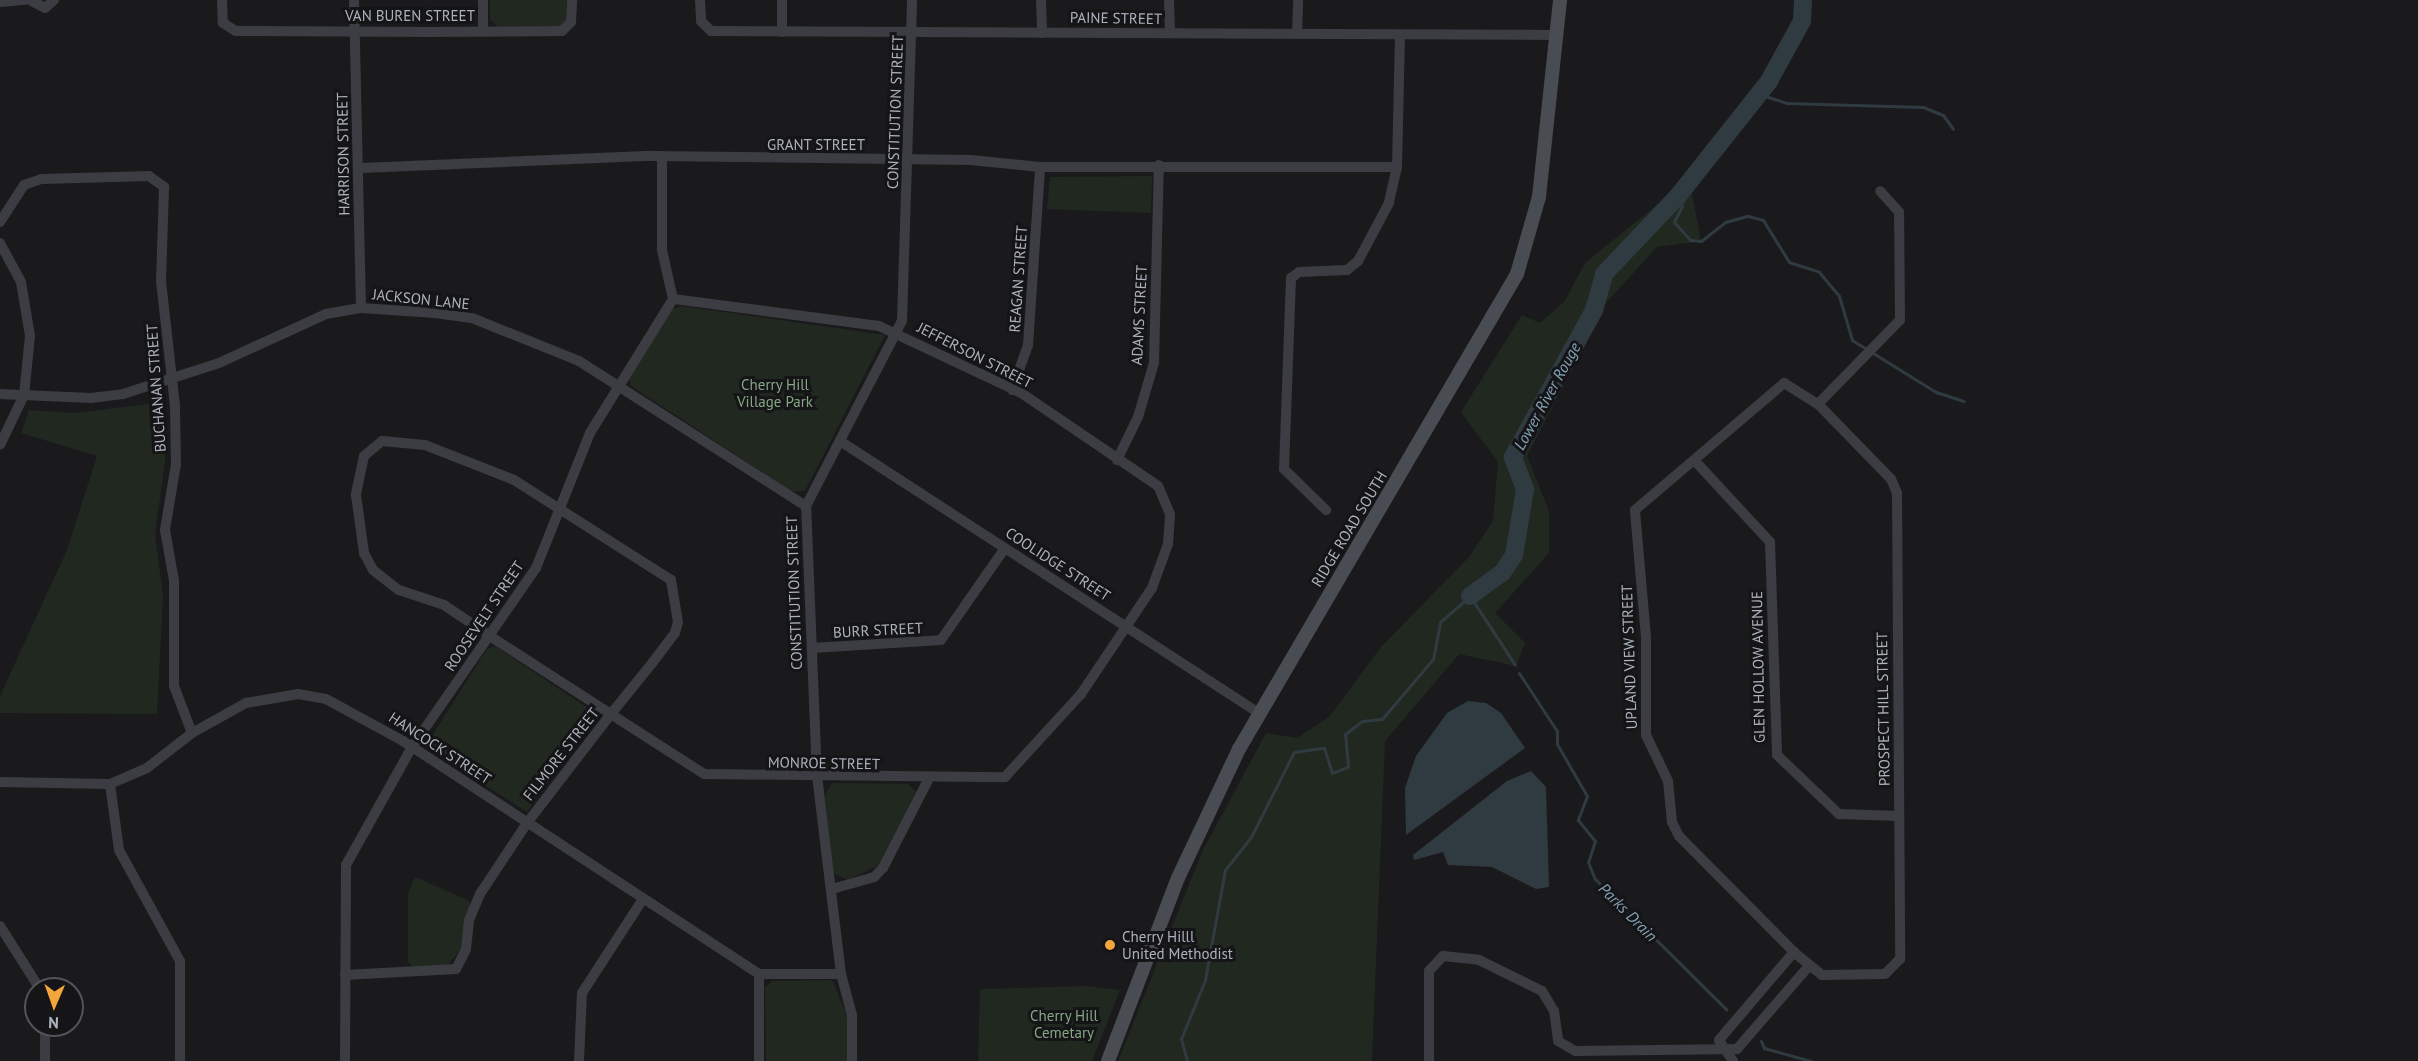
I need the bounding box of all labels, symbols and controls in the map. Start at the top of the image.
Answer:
street label: VAN BUREN STREET [345,7,475,25]
street label: PAINE STREET [1070,8,1162,28]
street label: CONSTITUTION STREET [883,35,907,189]
street label: HARRISON STREET [333,92,353,216]
street label: GRANT STREET [767,136,865,154]
street label: REAGAN STREET [1005,225,1031,333]
street label: ADAMS STREET [1127,264,1151,366]
street label: JACKSON LANE [372,285,470,313]
street label: JEFFERSON STREET [914,318,1036,392]
street label: BUCHANAN STREET [143,323,169,453]
water label: Lower River Rouge [1510,339,1584,453]
park label: Cherry Hill Village Park [737,375,813,410]
street label: RIDGE ROAD SOUTH [1307,468,1391,590]
street label: CONSTITUTION STREET [782,516,806,670]
street label: COOLIDGE STREET [1002,523,1114,605]
street label: ROOSEVELT STREET [440,557,528,675]
street label: UPLAND VIEW STREET [1617,584,1641,730]
street label: GLEN HOLLOW AVENUE [1748,590,1768,744]
street label: BURR STREET [833,619,923,641]
street label: PROSPECT HILL STREET [1873,631,1893,787]
street label: FILMORE STREET [519,704,603,804]
street label: HANCOCK STREET [385,708,495,788]
street label: MONROE STREET [768,753,880,773]
water label: Parks Drain [1595,879,1661,945]
place label: Cherry Hilll United Methodist [1122,927,1233,962]
marker: Cherry Hilll United Methodist [1103,938,1117,952]
north arrow [24,977,84,1037]
park label: Cherry Hill Cemetary [1030,1006,1098,1041]
text: N [48,1013,59,1033]

